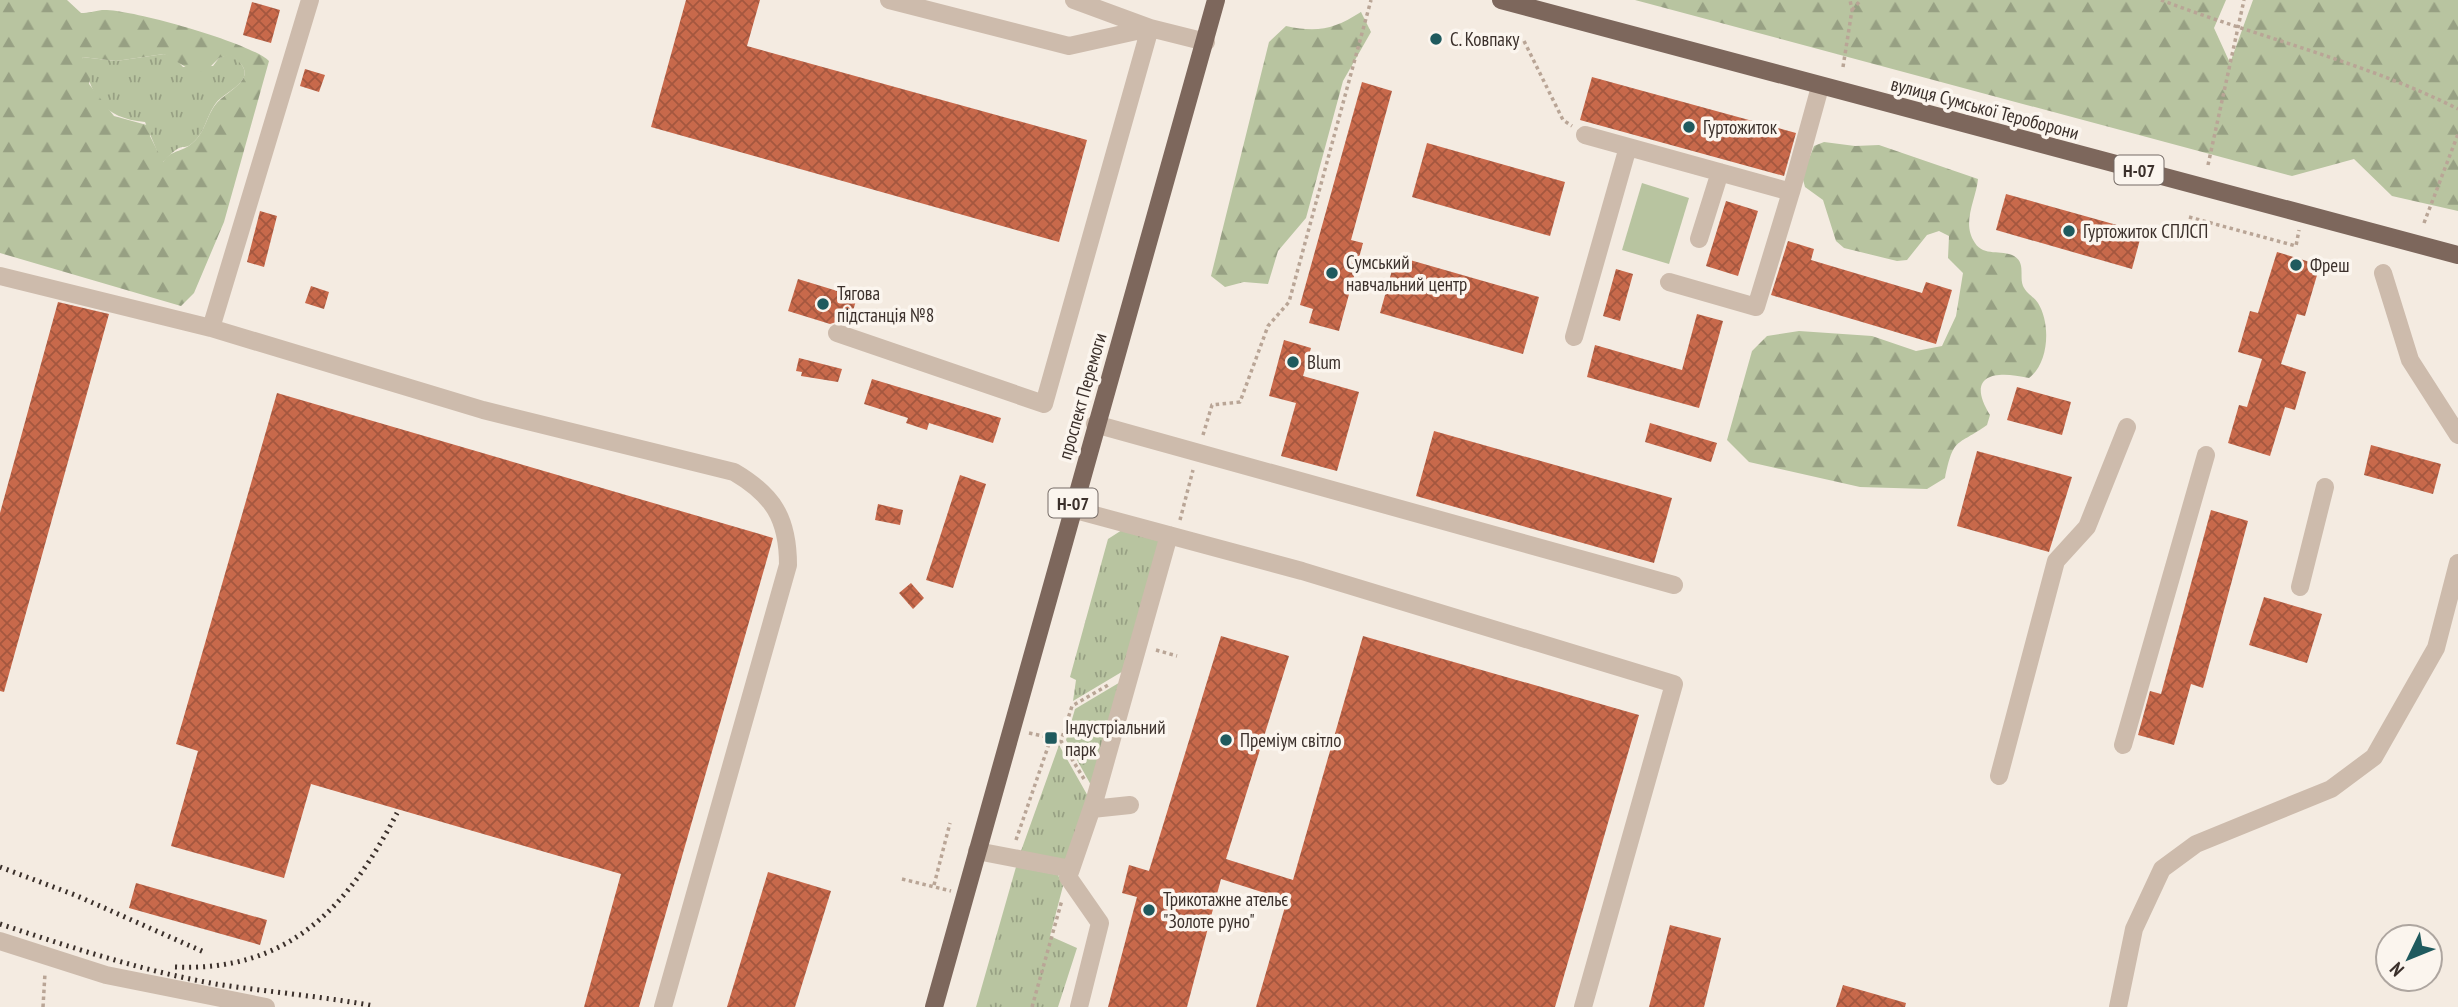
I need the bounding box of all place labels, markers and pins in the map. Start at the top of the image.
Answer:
place label: С. Ковпаку [1450,27,1520,51]
marker: С. Ковпаку [1428,31,1444,47]
place label: Гуртожиток [1703,115,1778,139]
marker: Гуртожиток [1681,119,1697,135]
place label: Гуртожиток СПЛСП [2083,219,2208,243]
marker: Гуртожиток СПЛСП [2061,223,2077,239]
place label: Сумський навчальний центр [1346,250,1467,296]
place label: Фреш [2310,253,2349,277]
marker: Фреш [2288,257,2304,273]
marker: Сумський навчальний центр [1324,265,1340,281]
place label: Тягова підстанція №8 [837,281,934,327]
marker: Тягова підстанція №8 [815,296,831,312]
place label: Blum [1307,350,1341,374]
marker: Blum [1285,354,1301,370]
place label: Індустріальний парк [1065,715,1166,761]
place label: Преміум світло [1240,728,1341,752]
marker: Індустріальний парк [1043,730,1059,746]
marker: Преміум світло [1218,732,1234,748]
place label: Трикотажне ательє "Золоте руно" [1163,887,1288,933]
marker: Трикотажне ательє "Золоте руно" [1141,902,1157,918]

